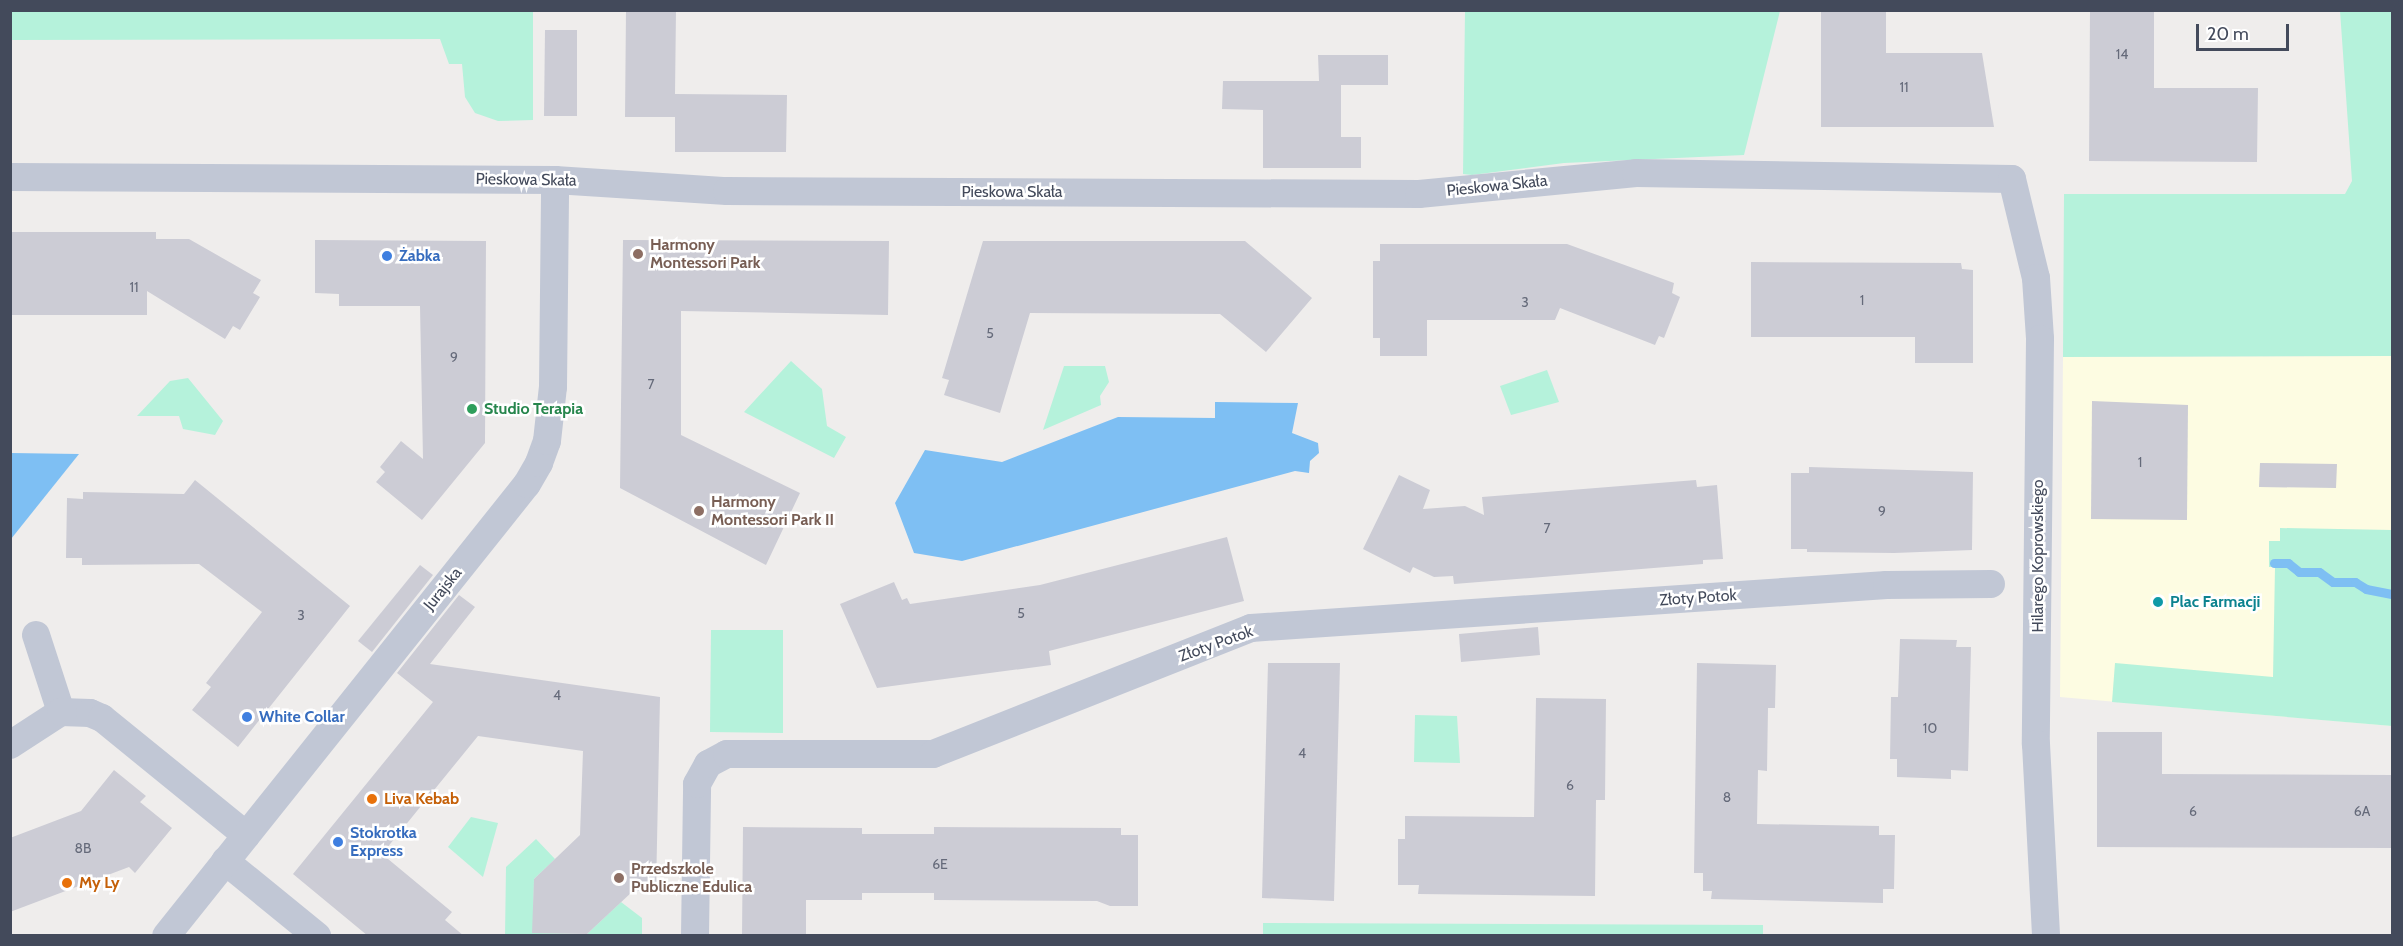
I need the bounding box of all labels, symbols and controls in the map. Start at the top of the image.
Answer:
scale bar [2199,12,2292,50]
text: 20 m [2207,23,2249,45]
house number: 14 [2116,46,2128,62]
house number: 11 [1899,79,1909,95]
street label: Pieskowa Skała [475,170,577,190]
street label: Pieskowa Skała [1446,171,1548,201]
street label: Pieskowa Skała [961,182,1063,202]
place label: Harmony Montessori Park [650,235,760,273]
place label: Żabka [399,246,441,266]
marker: Harmony Montessori Park [631,247,645,261]
marker: Żabka [380,249,394,263]
house number: 11 [129,279,139,295]
house number: 1 [1860,292,1864,308]
house number: 3 [1521,294,1529,310]
house number: 5 [986,325,994,341]
house number: 9 [450,349,458,365]
house number: 7 [647,376,655,392]
place label: Studio Terapia [484,399,583,419]
marker: Studio Terapia [465,402,479,416]
house number: 1 [2138,454,2142,470]
street label: Hilarego Koprowskiego [2028,480,2048,632]
place label: Harmony Montessori Park II [711,492,834,530]
house number: 9 [1878,503,1886,519]
marker: Harmony Montessori Park II [692,504,706,518]
house number: 7 [1543,520,1551,536]
street label: Jurajska [420,564,466,614]
street label: Złoty Potok [1659,586,1737,610]
place label: Plac Farmacji [2170,592,2260,612]
marker: Plac Farmacji [2151,595,2165,609]
house number: 5 [1017,605,1025,621]
house number: 3 [297,607,305,623]
street label: Złoty Potok [1176,622,1256,666]
house number: 4 [553,687,561,703]
place label: White Collar [259,707,345,727]
marker: White Collar [240,710,254,724]
house number: 10 [1923,720,1937,736]
house number: 4 [1298,745,1306,761]
house number: 6 [1566,777,1574,793]
place label: Liva Kebab [384,789,459,809]
house number: 8 [1723,789,1731,805]
marker: Liva Kebab [365,792,379,806]
house number: 6 [2189,803,2197,819]
house number: 6A [2354,803,2370,819]
place label: Stokrotka Express [350,823,417,861]
marker: Stokrotka Express [331,835,345,849]
house number: 8B [75,840,91,856]
house number: 6E [932,856,948,872]
place label: Przedszkole Publiczne Edulica [631,859,752,897]
marker: Przedszkole Publiczne Edulica [612,871,626,885]
place label: My Ly [79,873,120,893]
marker: My Ly [60,876,74,890]

